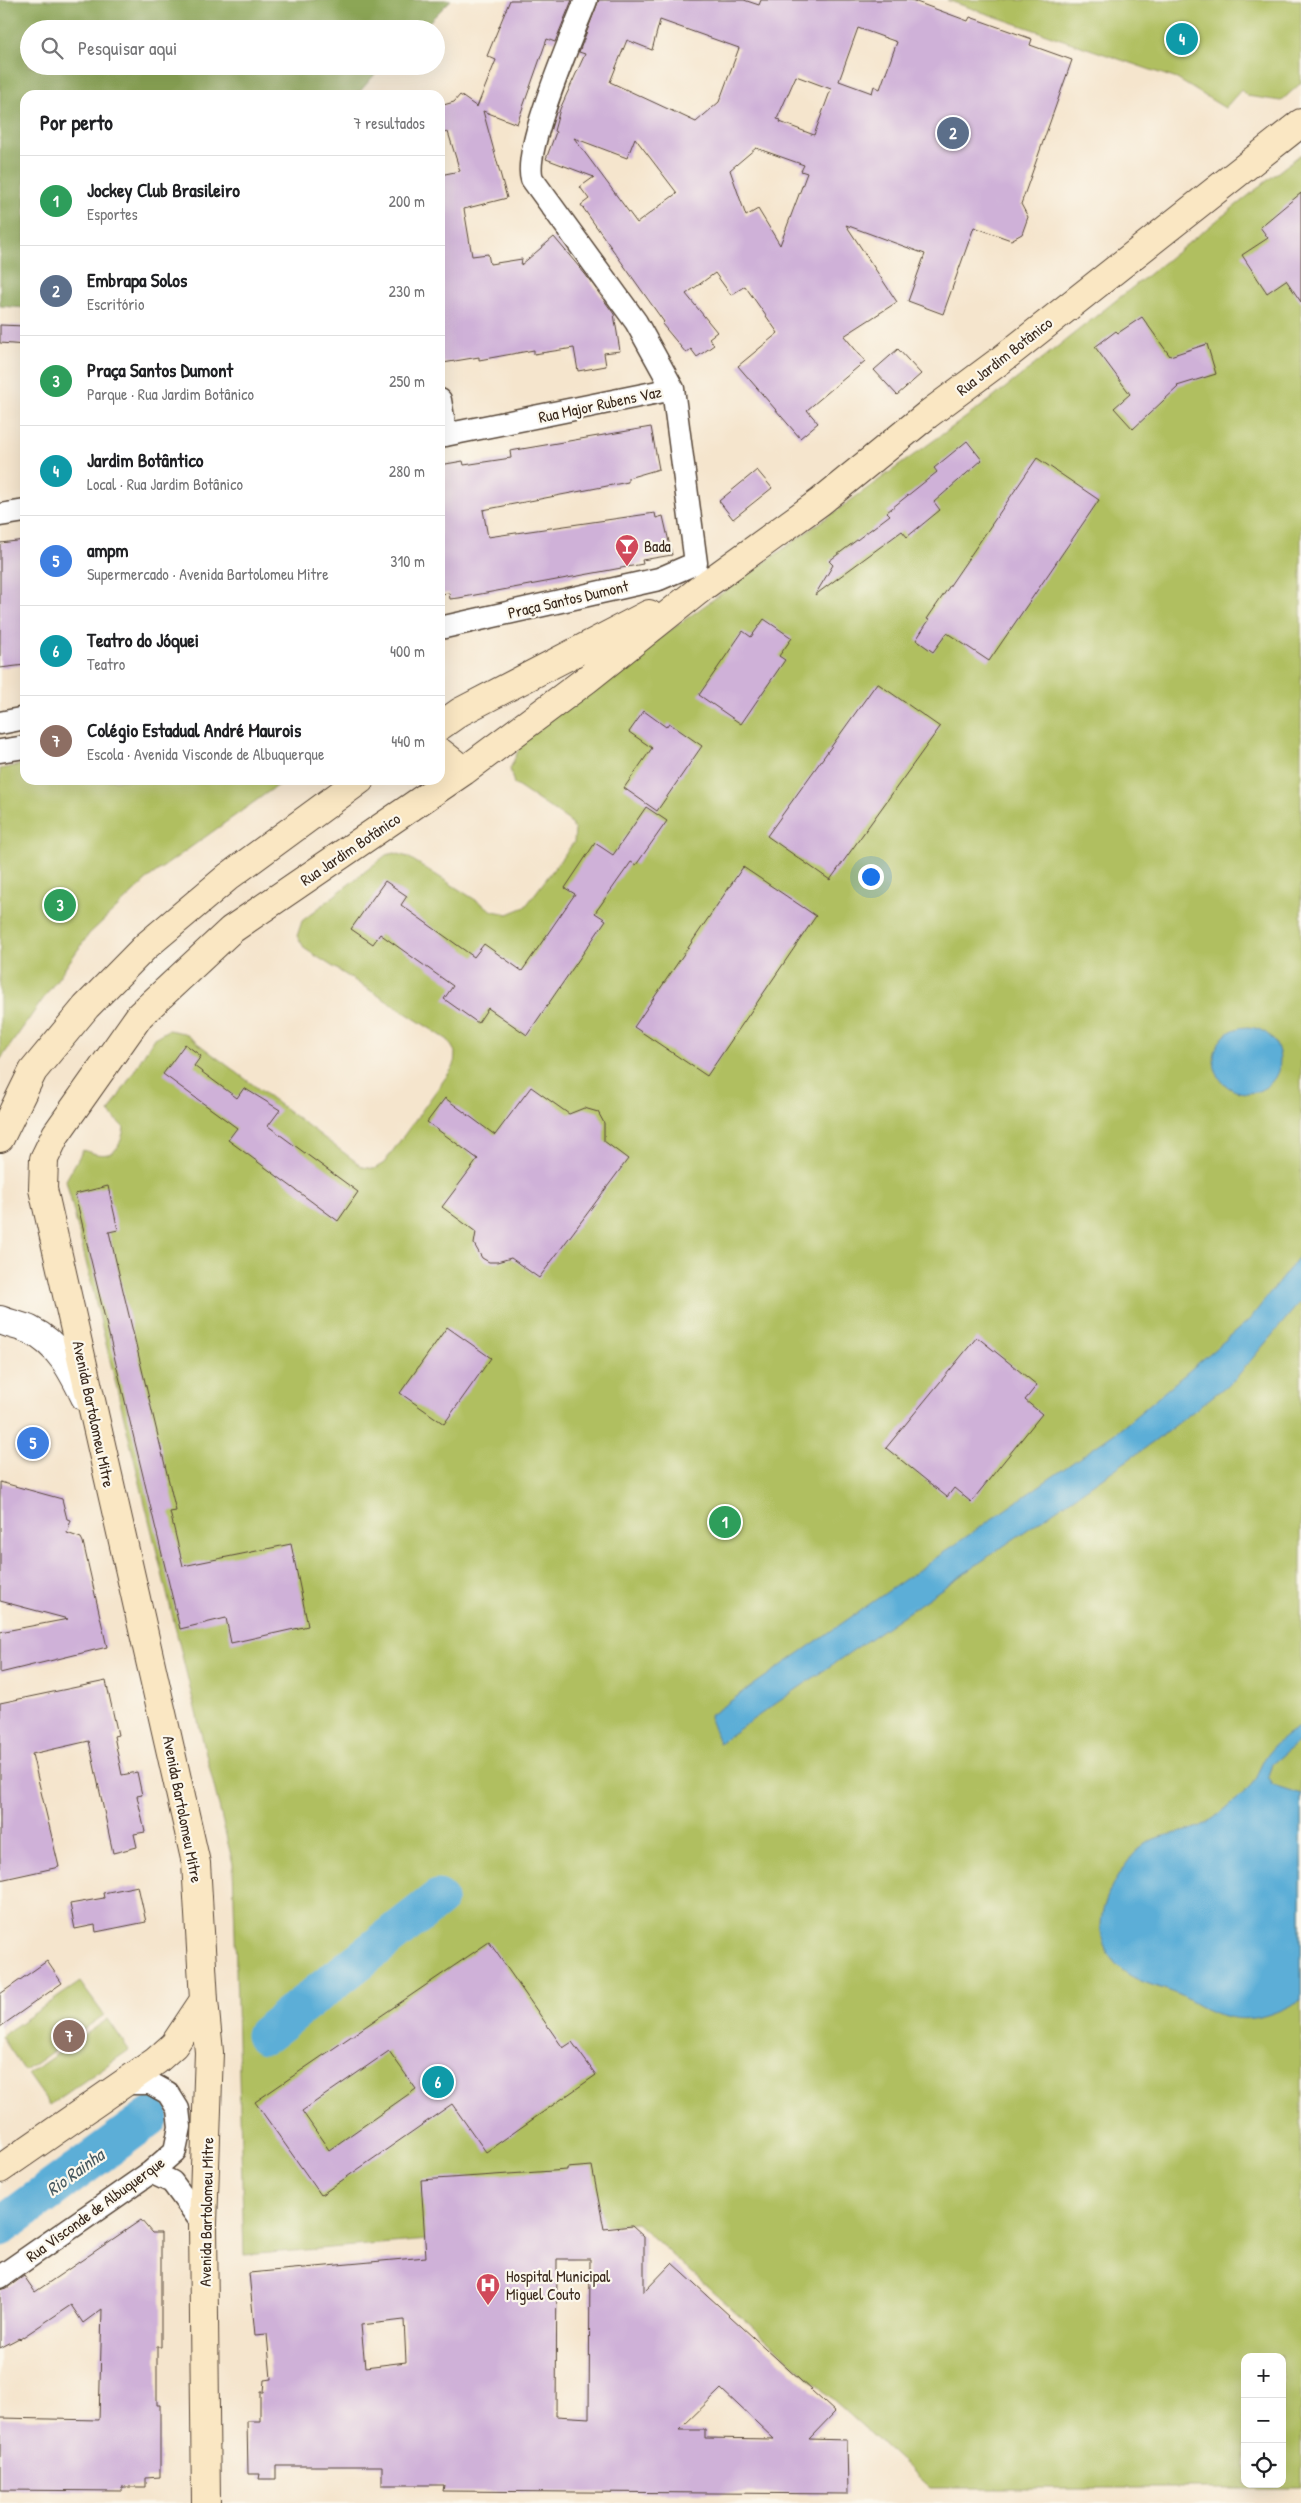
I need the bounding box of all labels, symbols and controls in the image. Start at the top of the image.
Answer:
search box [20,20,445,75]
pin: 4 [1166,20,1198,58]
icon: search [38,34,66,62]
text: Pesquisar aqui [78,35,177,61]
text: Por perto [40,108,113,137]
text: 7 resultados [353,112,425,134]
pin: 2 [937,114,969,152]
text: Jockey Club Brasileiro [87,177,240,203]
text: 1 [53,190,59,212]
text: 200 m [389,190,425,212]
text: Esportes [87,203,138,225]
text: Embrapa Solos [87,267,187,293]
text: 2 [52,280,60,302]
text: 230 m [389,280,425,302]
text: Escritório [87,293,144,315]
street label: Rua Jardim Botânico [951,311,1057,400]
text: Praça Santos Dumont [87,357,233,383]
text: 3 [52,370,60,392]
text: 250 m [389,370,425,392]
street label: Rua Major Rubens Vaz [536,380,664,428]
text: Parque · Rua Jardim Botânico [87,383,254,405]
text: Jardim Botântico [87,447,203,473]
text: 4 [53,460,59,482]
text: 280 m [389,460,425,482]
text: Local · Rua Jardim Botânico [87,473,243,495]
bar icon: Bada [614,533,640,567]
place label: Bada [644,535,671,557]
text: ampm [87,537,128,563]
text: 5 [53,550,59,572]
text: 310 m [390,550,425,572]
text: Supermercado · Avenida Bartolomeu Mitre [87,563,329,585]
street label: Praça Santos Dumont [506,574,631,624]
text: Teatro do Jóquei [87,627,199,653]
text: 6 [53,640,59,662]
text: 400 m [390,640,425,662]
text: Teatro [87,653,125,675]
text: Colégio Estadual André Maurois [87,717,301,743]
text: 7 [52,730,60,752]
text: 440 m [391,730,425,752]
text: Escola · Avenida Visconde de Albuquerque [87,743,324,765]
street label: Rua Jardim Botânico [296,807,405,891]
your location [858,864,884,890]
pin: 3 [44,886,76,924]
street label: Avenida Bartolomeu Mitre [68,1339,120,1490]
pin: 5 [17,1424,49,1462]
pin: 1 [709,1503,741,1541]
street label: Avenida Bartolomeu Mitre [158,1734,208,1885]
pin: 7 [53,2017,85,2055]
pin: 6 [422,2063,454,2101]
street label: Avenida Bartolomeu Mitre [194,2137,218,2287]
water label: Rio Rainha [41,2141,110,2201]
street label: Rua Visconde de Albuquerque [21,2151,169,2267]
place label: Hospital Municipal Miguel Couto [506,2265,611,2305]
hospital icon: Hospital Municipal Miguel Couto [475,2272,501,2306]
map controls [1241,2353,1286,2488]
button: + [1241,2353,1286,2398]
button: − [1241,2398,1286,2443]
button: locate [1241,2443,1286,2488]

